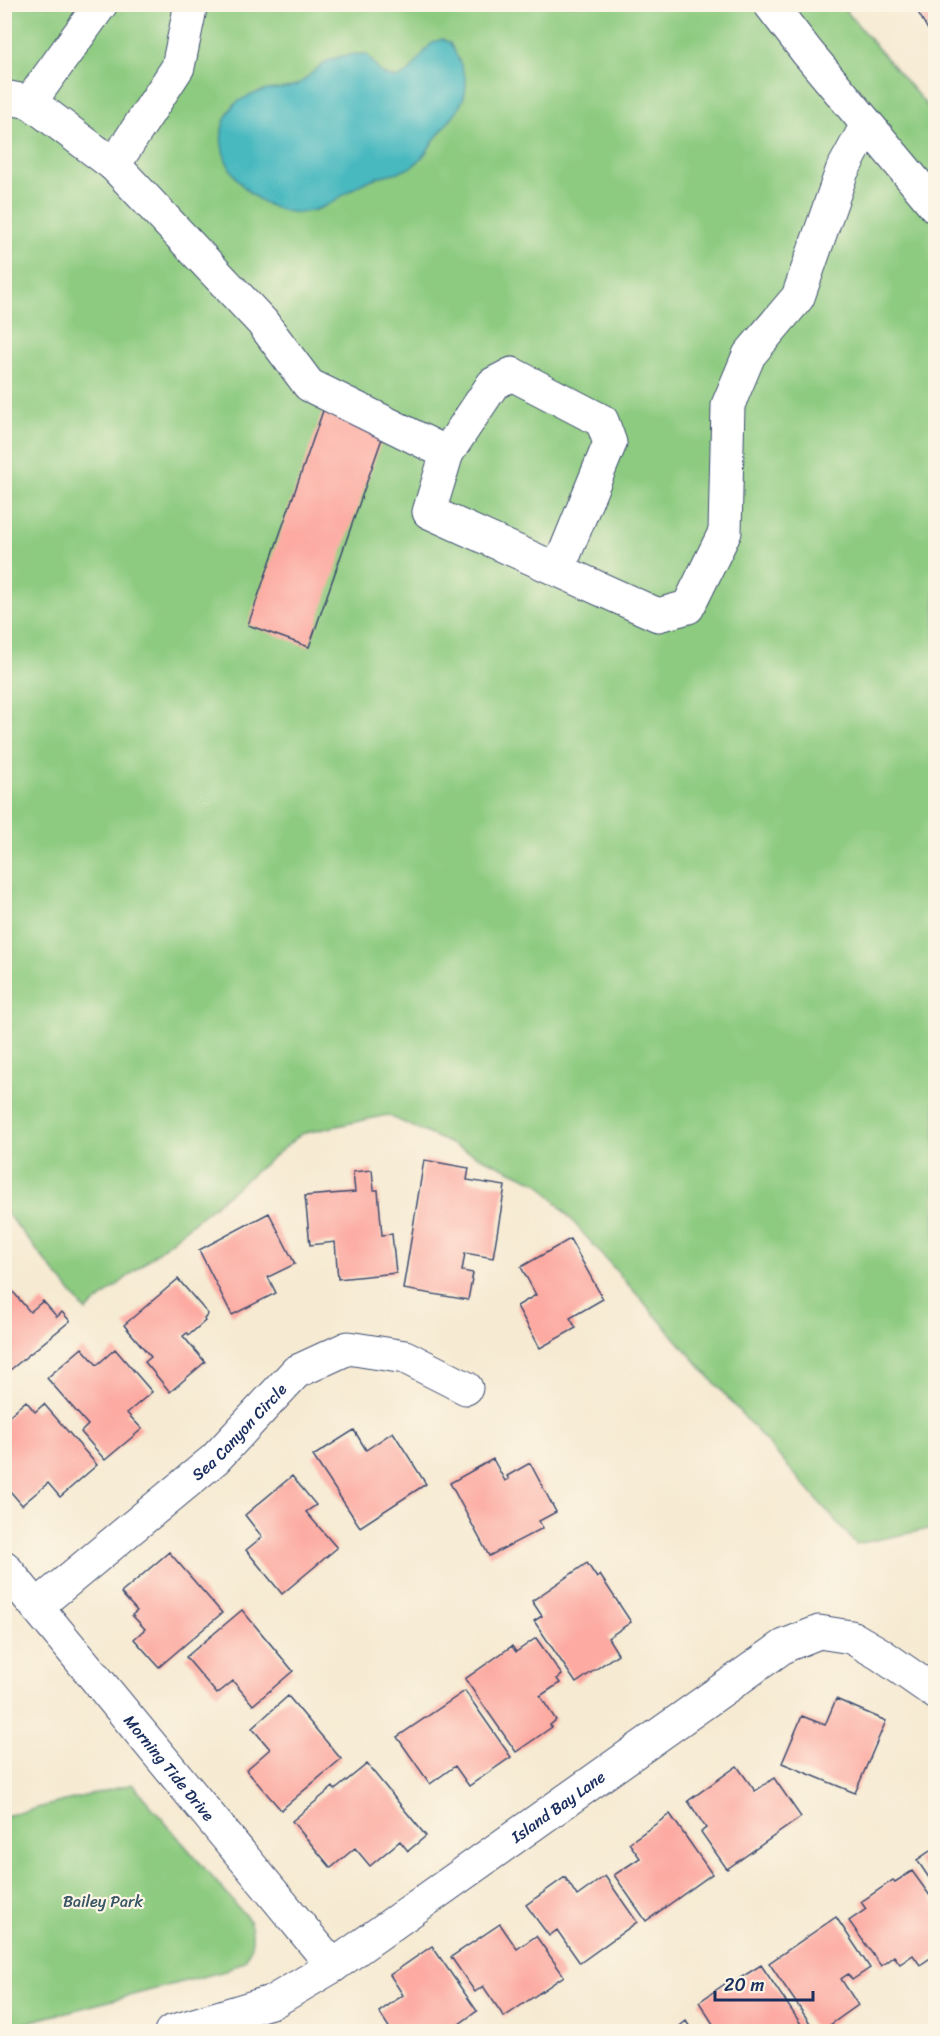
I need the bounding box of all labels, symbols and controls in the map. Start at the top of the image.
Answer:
street label: Sea Canyon Circle [185,1376,294,1488]
street label: Morning Tide Drive [116,1708,222,1828]
street label: Island Bay Lane [504,1763,612,1851]
park label: Bailey Park [63,1887,144,1916]
scale bar [715,1964,812,2002]
text: 20 m [724,1969,764,2001]

